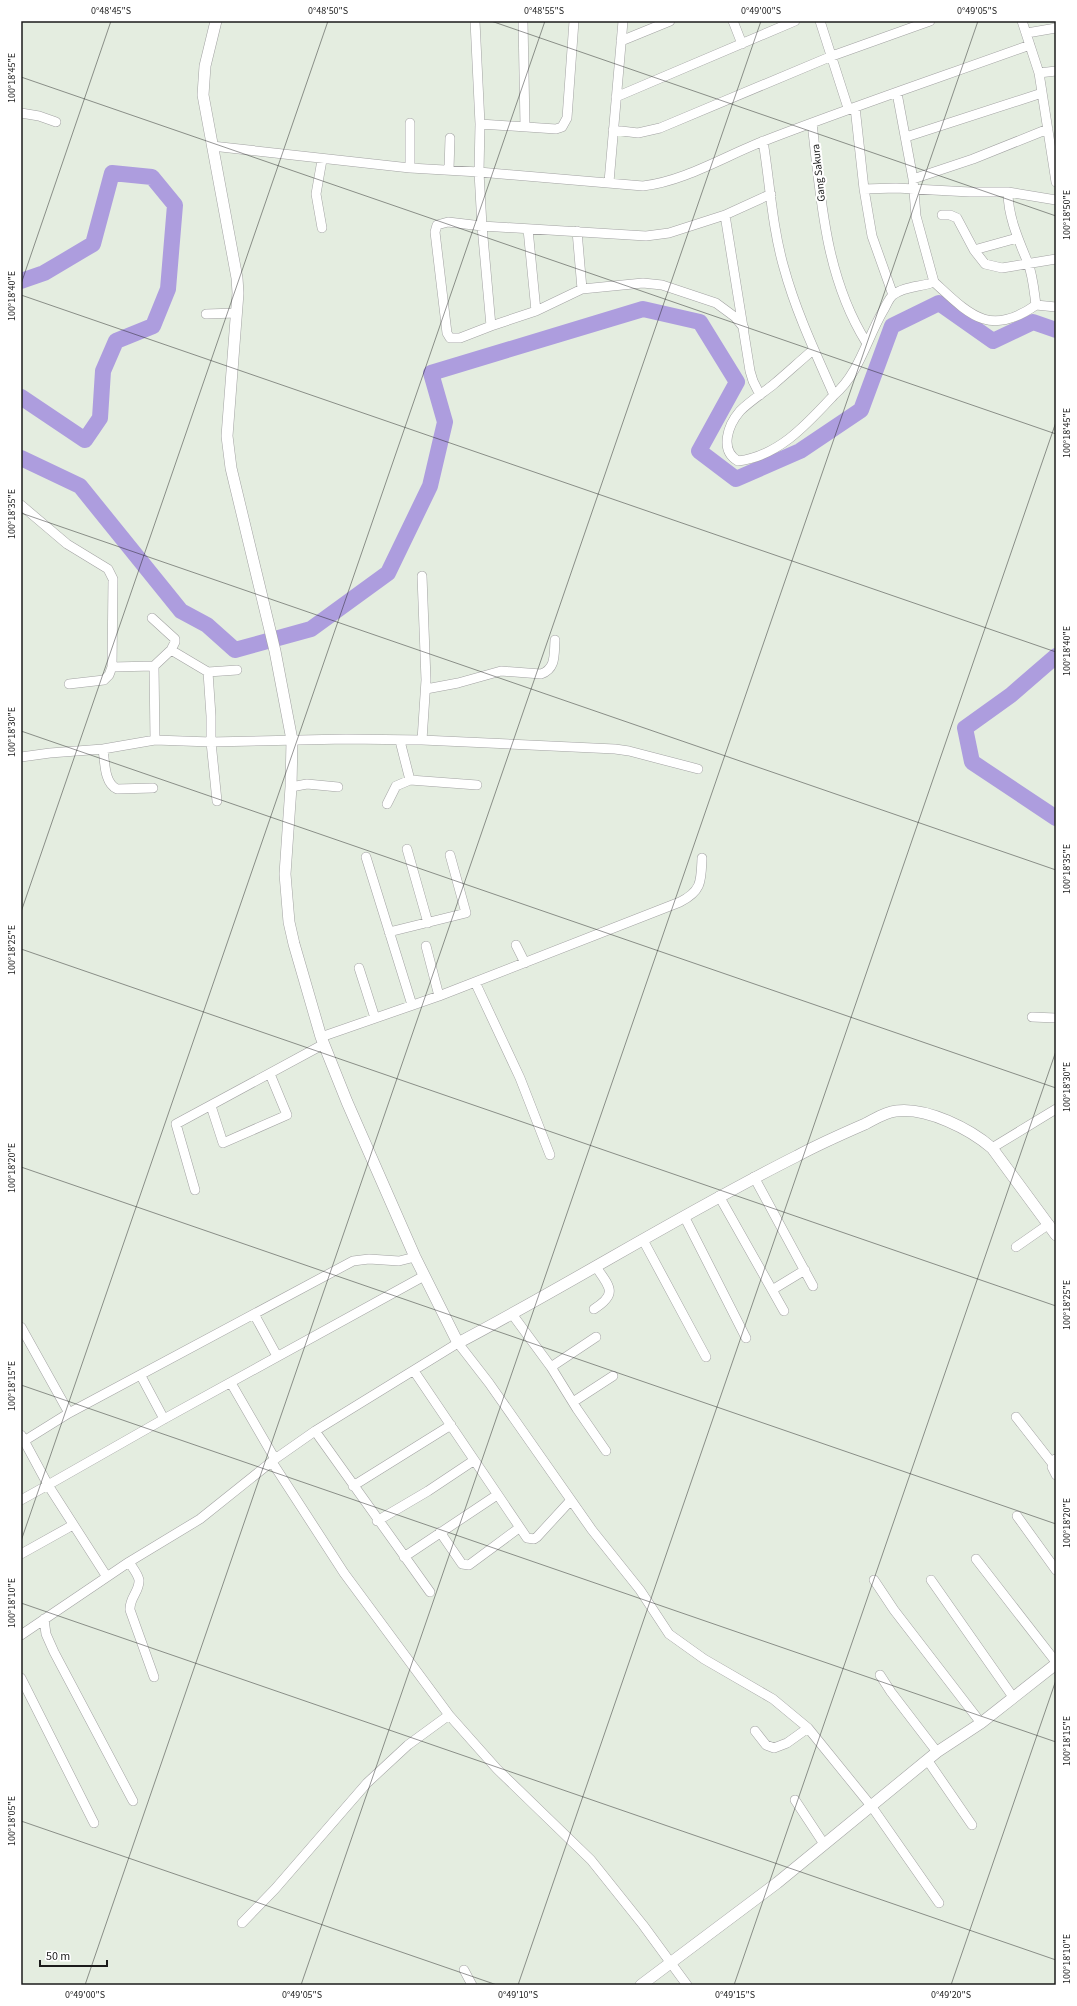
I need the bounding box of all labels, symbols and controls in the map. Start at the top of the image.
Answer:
text: 0°48'45"S [91,4,131,18]
text: 0°48'50"S [308,4,348,18]
text: 0°48'55"S [524,4,564,18]
text: 0°49'00"S [741,4,781,18]
text: 0°49'05"S [957,4,997,18]
text: 100°18'45"E [5,53,19,103]
street label: Gang Sakura [808,143,829,203]
text: 100°18'50"E [1060,190,1074,240]
text: 100°18'40"E [5,271,19,321]
text: 100°18'45"E [1060,408,1074,458]
text: 100°18'35"E [5,489,19,539]
text: 100°18'40"E [1060,626,1074,676]
text: 100°18'30"E [5,707,19,757]
text: 100°18'35"E [1060,844,1074,894]
text: 100°18'25"E [5,925,19,975]
text: 100°18'30"E [1060,1062,1074,1112]
text: 100°18'20"E [5,1143,19,1193]
text: 100°18'25"E [1060,1280,1074,1330]
text: 100°18'15"E [5,1361,19,1411]
text: 100°18'20"E [1060,1498,1074,1548]
text: 100°18'10"E [5,1578,19,1628]
text: 100°18'15"E [1060,1716,1074,1766]
text: 100°18'05"E [5,1796,19,1846]
text: 100°18'10"E [1060,1934,1074,1984]
scale bar [40,1942,107,1968]
text: 50 m [46,1948,70,1965]
text: 0°49'00"S [65,1988,105,2002]
text: 0°49'05"S [282,1988,322,2002]
text: 0°49'10"S [498,1988,538,2002]
text: 0°49'15"S [715,1988,755,2002]
text: 0°49'20"S [931,1988,971,2002]

